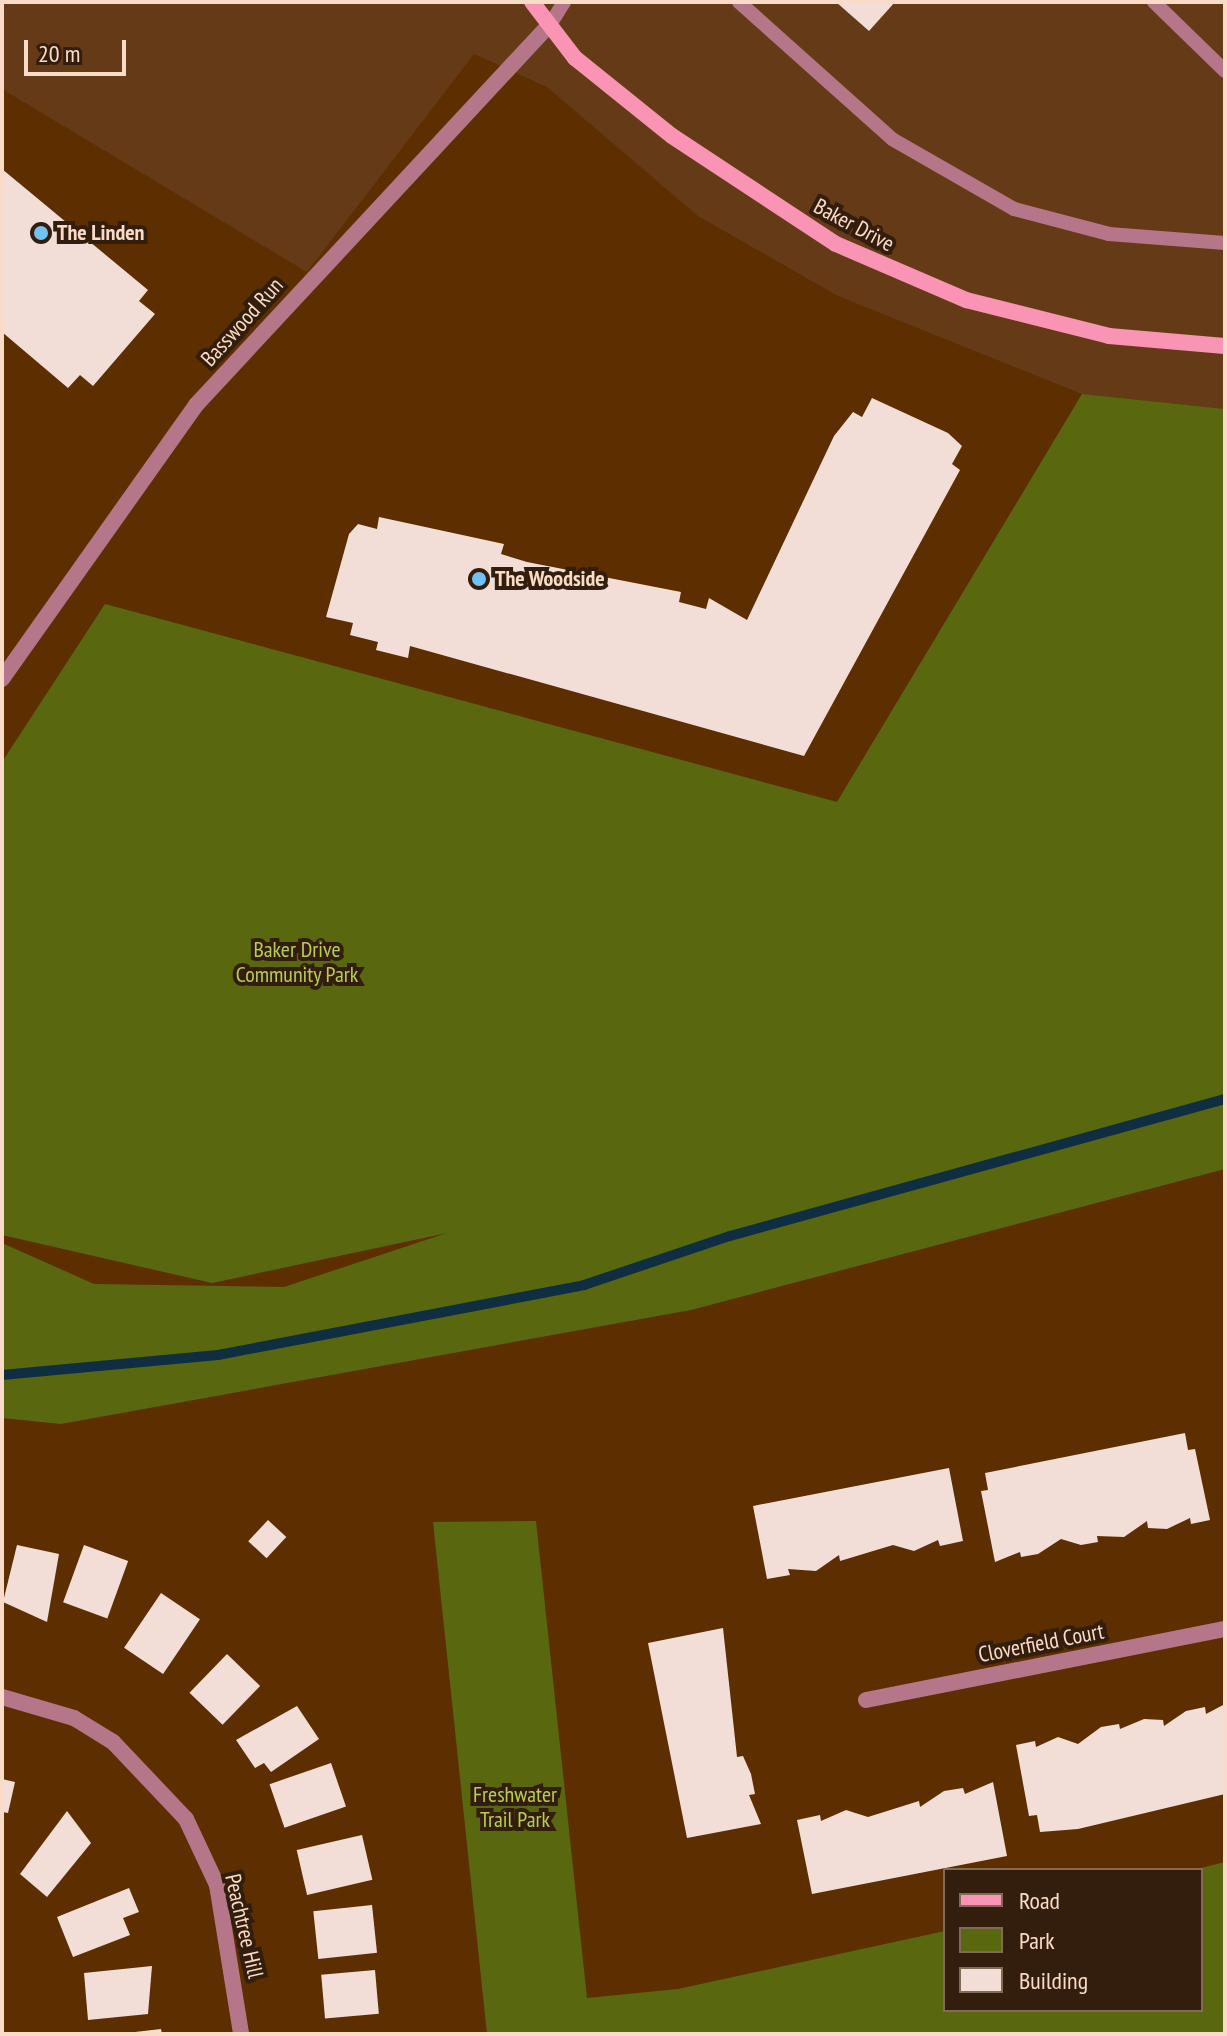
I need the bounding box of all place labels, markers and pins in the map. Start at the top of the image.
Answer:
place label: The Linden [57,220,144,246]
marker: The Linden [32,224,50,242]
place label: The Woodside [495,566,605,592]
marker: The Woodside [470,570,488,588]

